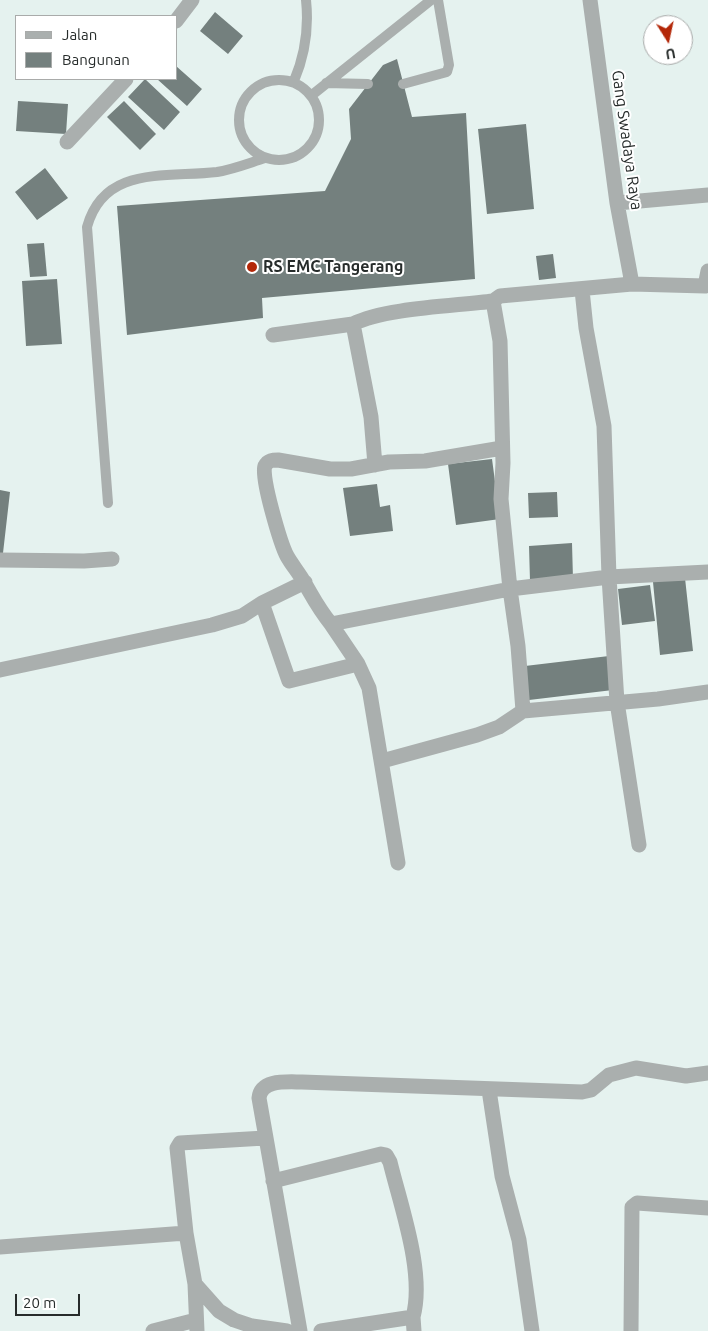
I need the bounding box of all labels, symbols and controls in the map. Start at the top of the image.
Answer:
legend [15,15,178,80]
north arrow [643,15,693,65]
text: Jalan [62,26,97,43]
text: U [664,45,677,63]
text: Bangunan [62,51,130,68]
street label: Gang Swadaya Raya [608,69,646,211]
place label: RS EMC Tangerang [263,257,403,277]
marker: RS EMC Tangerang [245,260,259,274]
scale bar [18,1284,82,1316]
text: 20 m [23,1294,56,1311]

